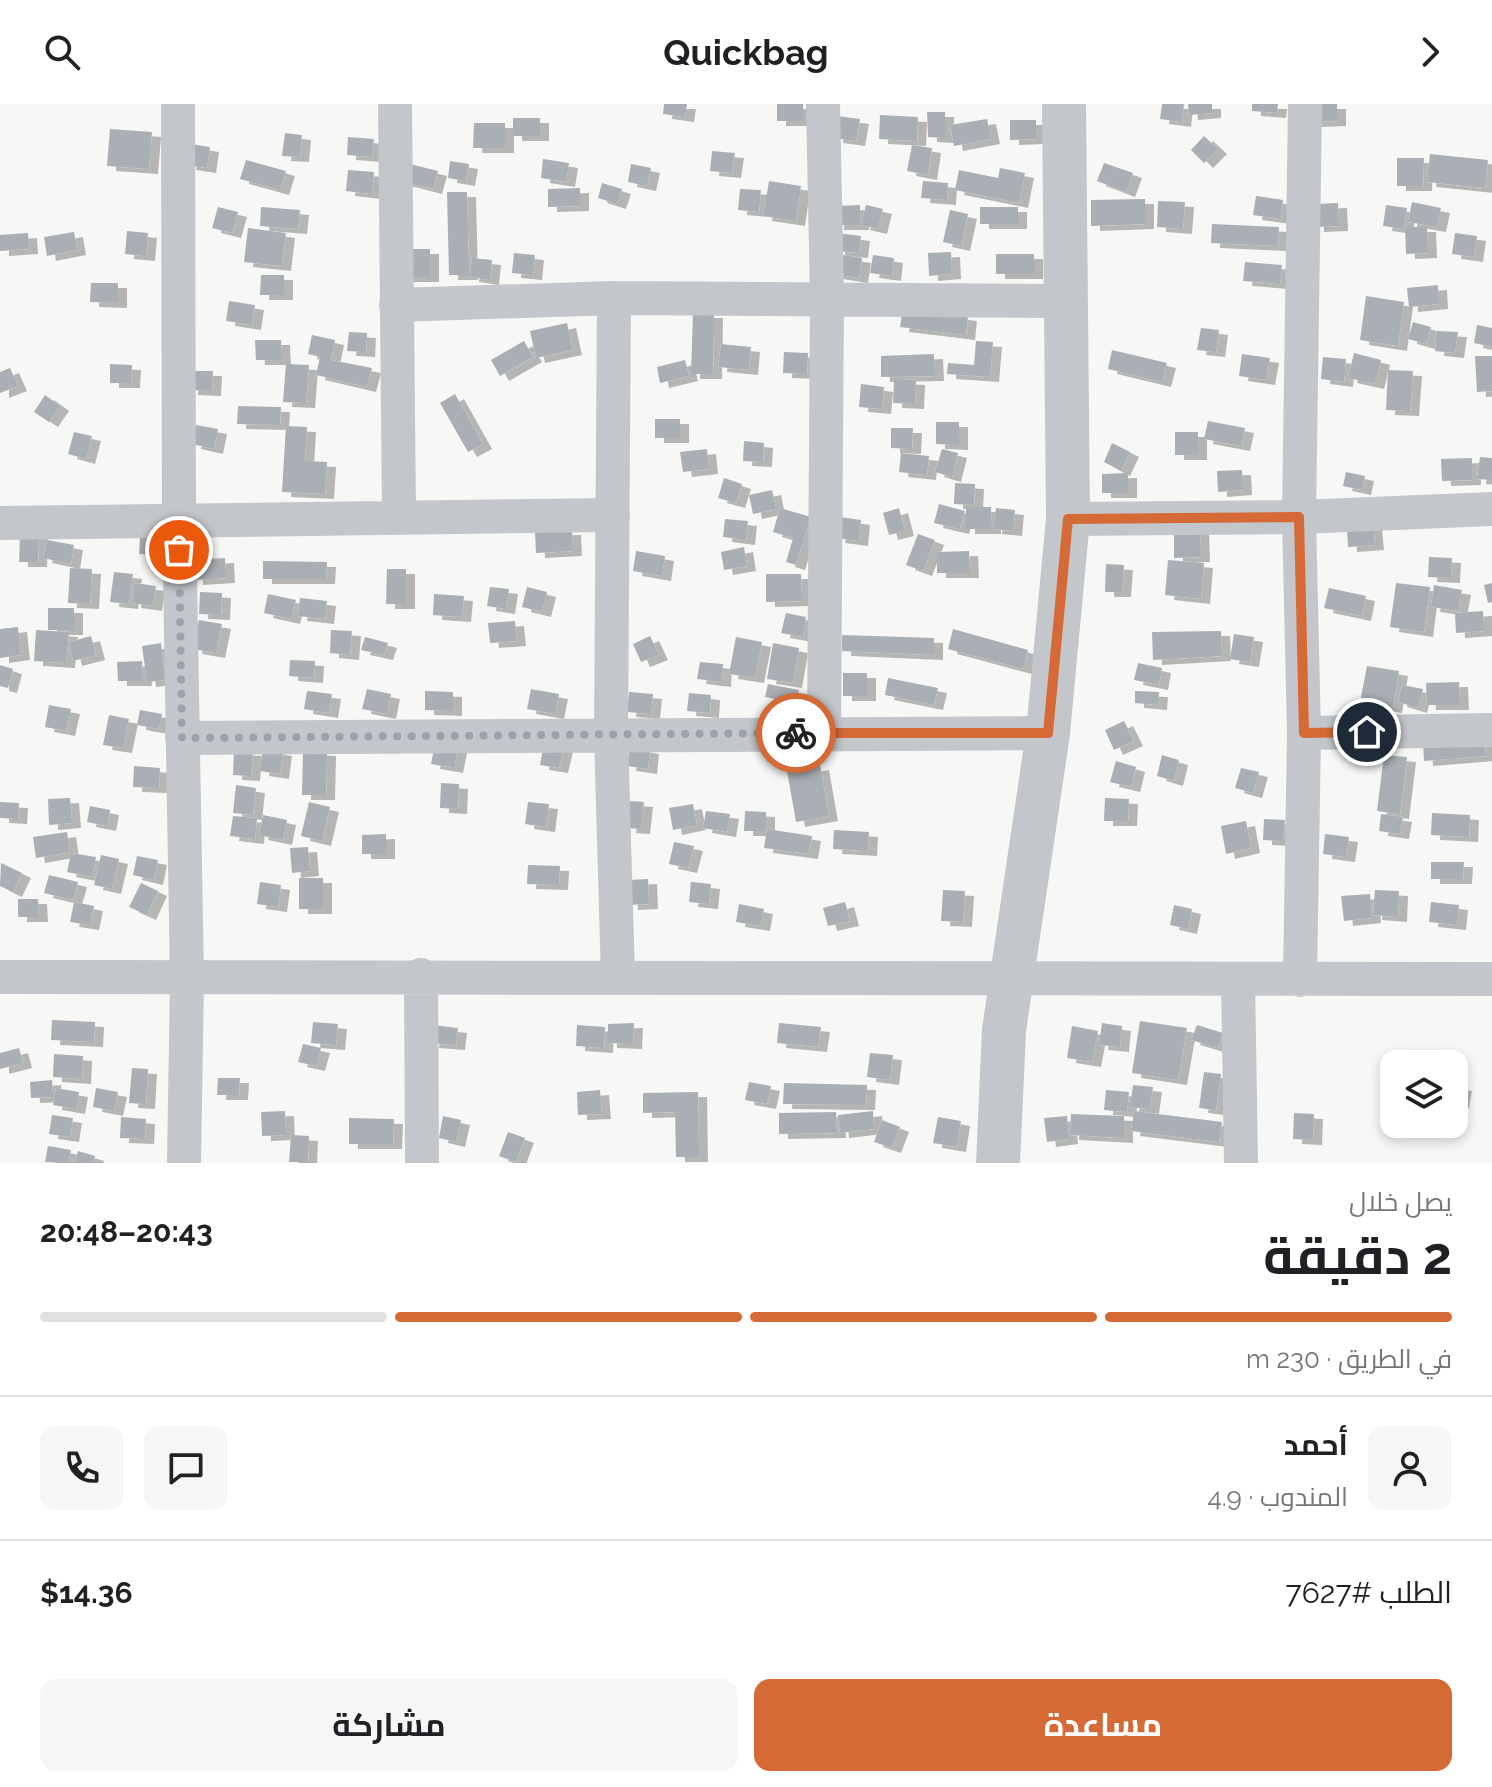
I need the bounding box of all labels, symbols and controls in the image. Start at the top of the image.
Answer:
icon: search [40,30,84,74]
icon: forward [1408,30,1452,74]
text: Quickbag [663,31,829,73]
pin [145,516,213,584]
icon: bag [157,528,201,572]
courier [756,693,836,773]
pin [1333,698,1401,766]
icon: home [1345,710,1389,754]
icon: bike [774,711,818,755]
map controls [1380,1050,1468,1138]
button: layers [1380,1050,1468,1138]
text: يصل خلال [1349,1187,1452,1217]
text: 20:43–20:48 [40,1214,213,1249]
text: 2 دقيقة [1263,1225,1452,1286]
text: في الطريق · 230 m [1246,1344,1452,1374]
button: phone [40,1426,124,1510]
button: chat [144,1426,228,1510]
button: person [1368,1426,1452,1510]
text: أحمد [1284,1427,1348,1462]
text: المندوب · 4.9 [1208,1482,1348,1512]
text: $14.36 [40,1575,133,1610]
text: الطلب #7627 [1286,1575,1452,1610]
button: مشاركة [40,1679,738,1771]
button: مساعدة [754,1679,1452,1771]

